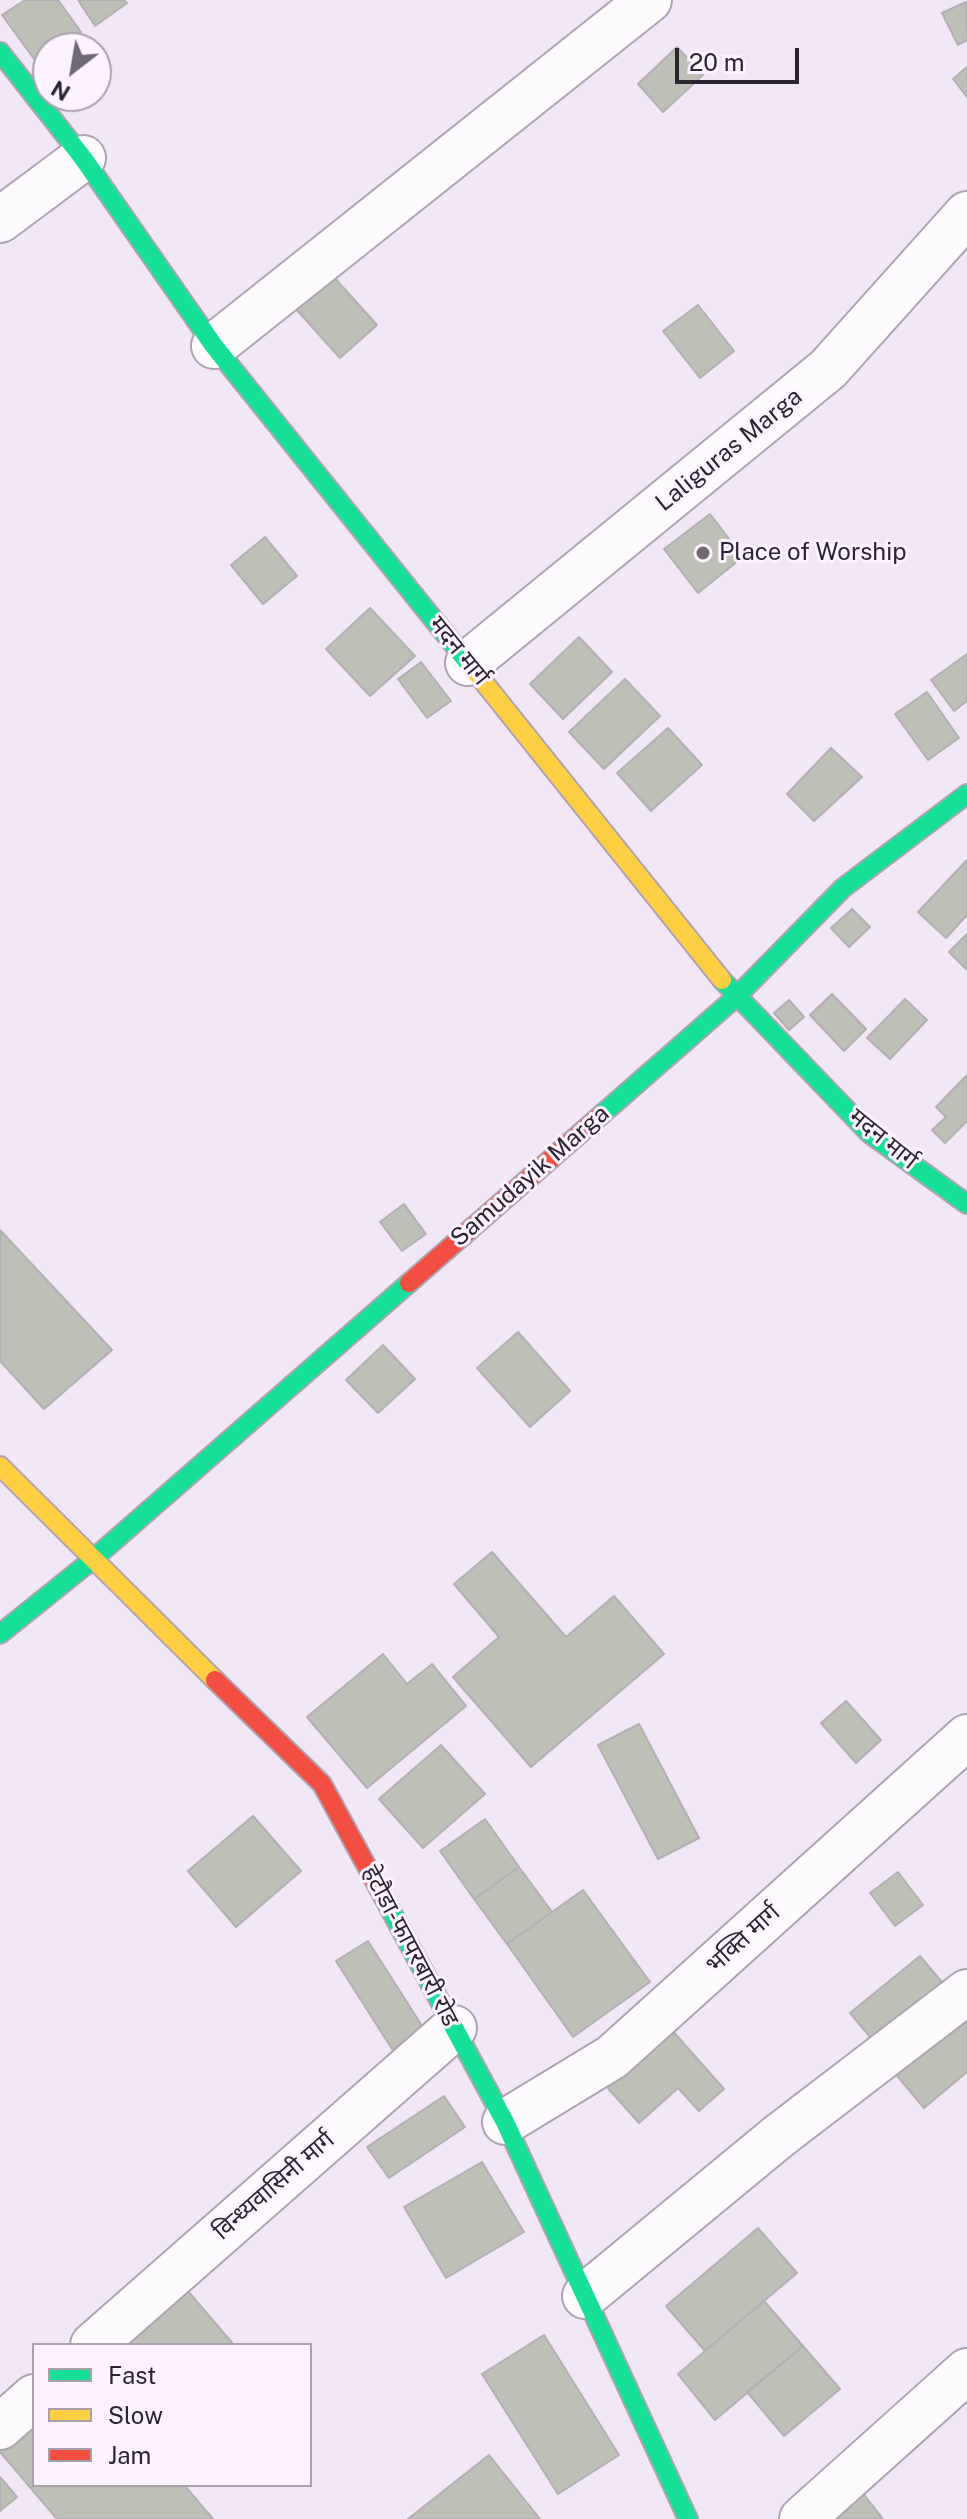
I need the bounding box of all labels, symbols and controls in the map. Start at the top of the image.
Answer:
north arrow [32,32,112,112]
scale bar [679,32,803,82]
text: 20 m [689,48,745,76]
text: N [47,75,75,106]
street label: Laliguras Marga [650,382,808,518]
place label: Place of Worship [719,539,907,567]
marker: Place of Worship [694,544,712,562]
street label: मदन मार्ग [423,611,495,691]
street label: Samudayik Marga [445,1099,615,1253]
street label: मदन मार्ग [843,1103,923,1175]
street label: हेटौडा-फापरबारी रोड [356,1861,464,2031]
street label: भक्ति मार्ग [700,1898,786,1980]
street label: विन्ध्यवासिनी मार्ग [208,2126,340,2246]
legend [32,2343,312,2487]
text: Fast [108,2361,156,2389]
text: Slow [108,2401,163,2429]
text: Jam [108,2441,151,2469]

